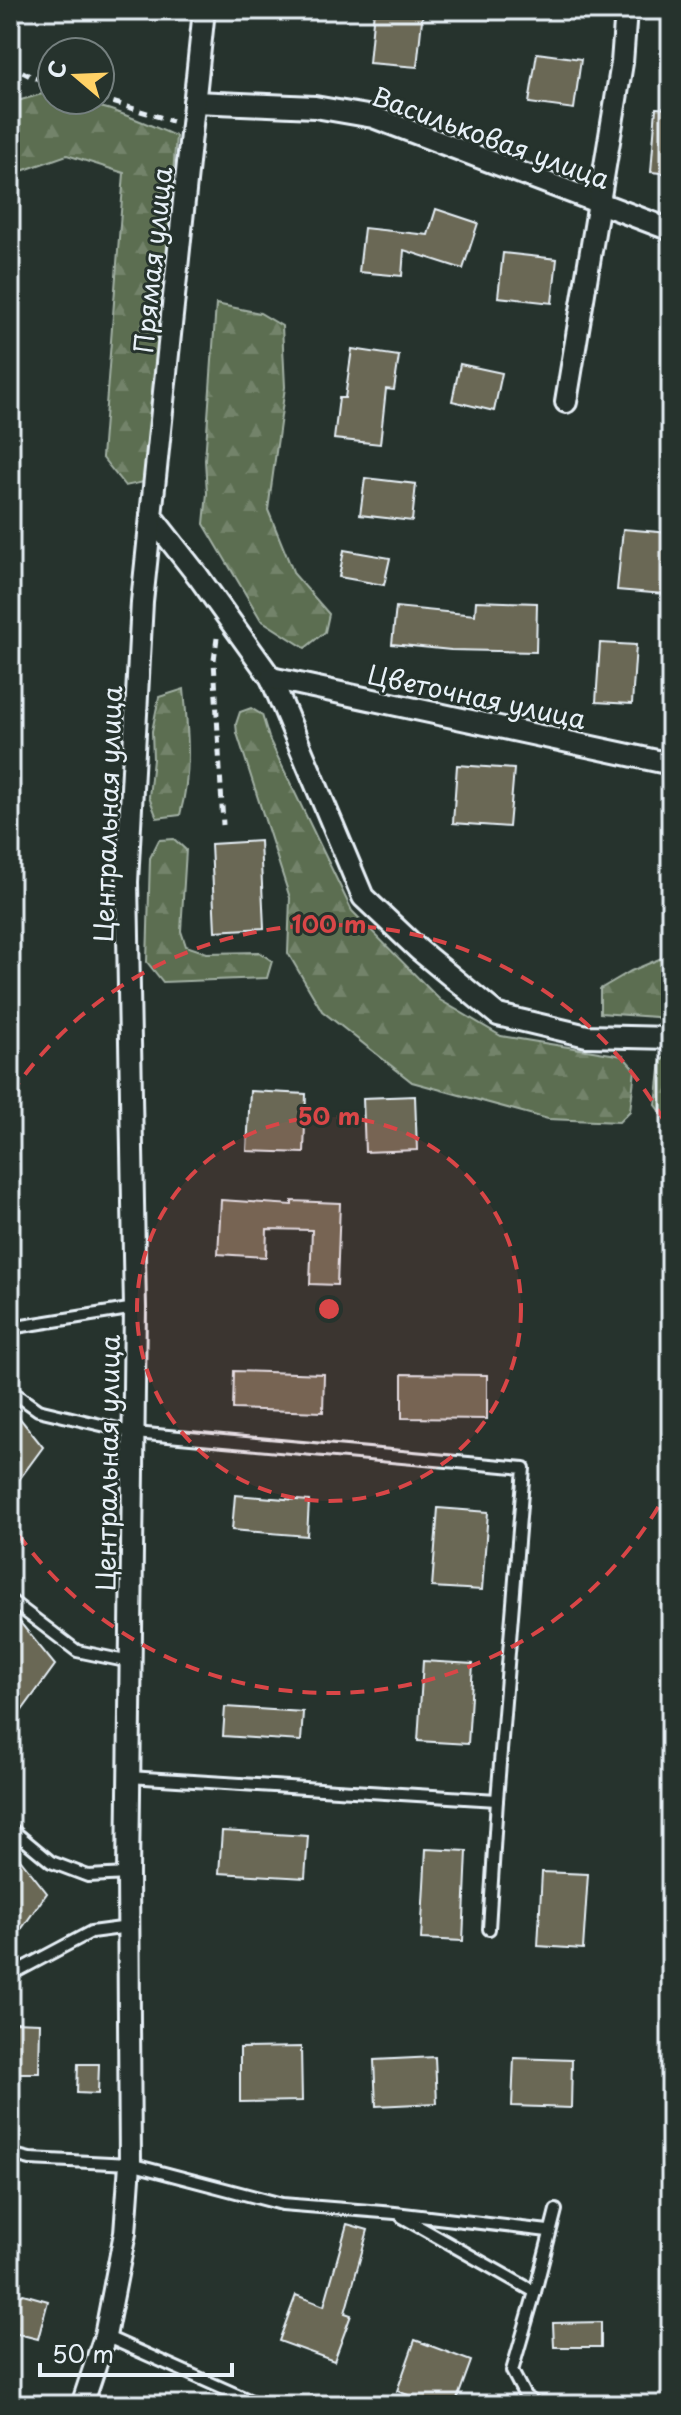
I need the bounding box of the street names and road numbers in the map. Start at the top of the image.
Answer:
street label: Васильковая улица [367,76,616,198]
street label: Прямая улица [123,164,181,355]
street label: Цветочная улица [364,654,590,738]
street label: Центральная улица [83,685,131,943]
street label: Центральная улица [85,1334,129,1592]

